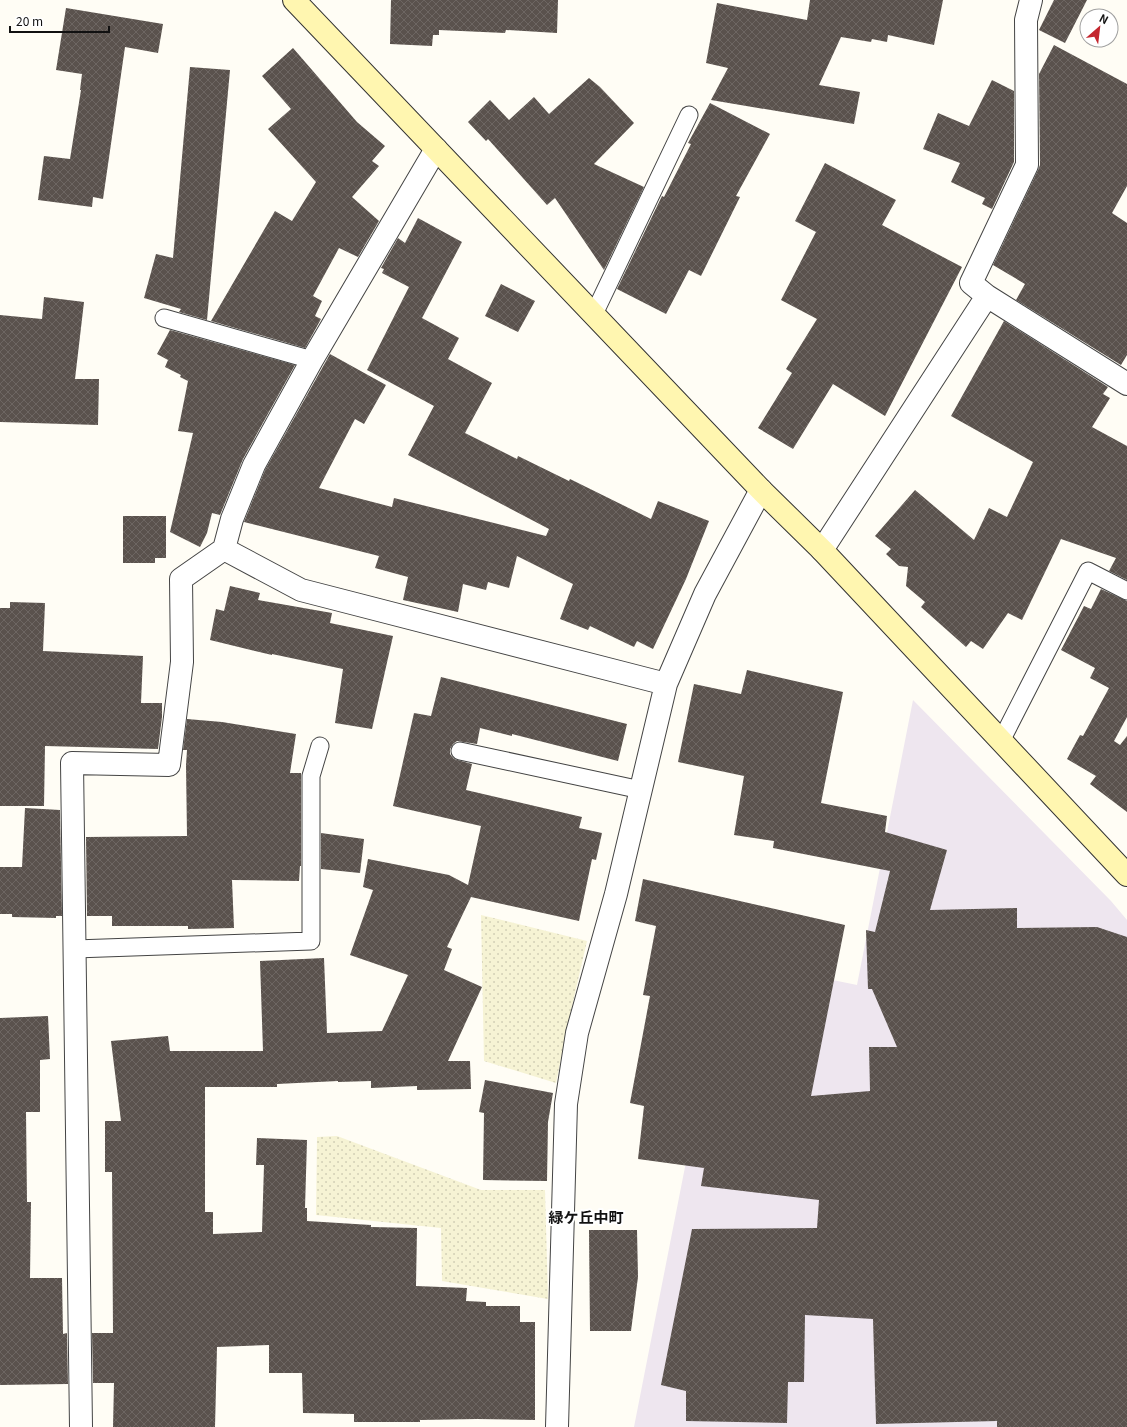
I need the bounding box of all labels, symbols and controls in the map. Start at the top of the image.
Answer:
scale bar [10,8,109,34]
north arrow [1079,8,1119,48]
text: N [1097,9,1112,27]
text: 20 m [16,12,43,29]
district label: 緑ケ丘中町 [548,1206,624,1227]

